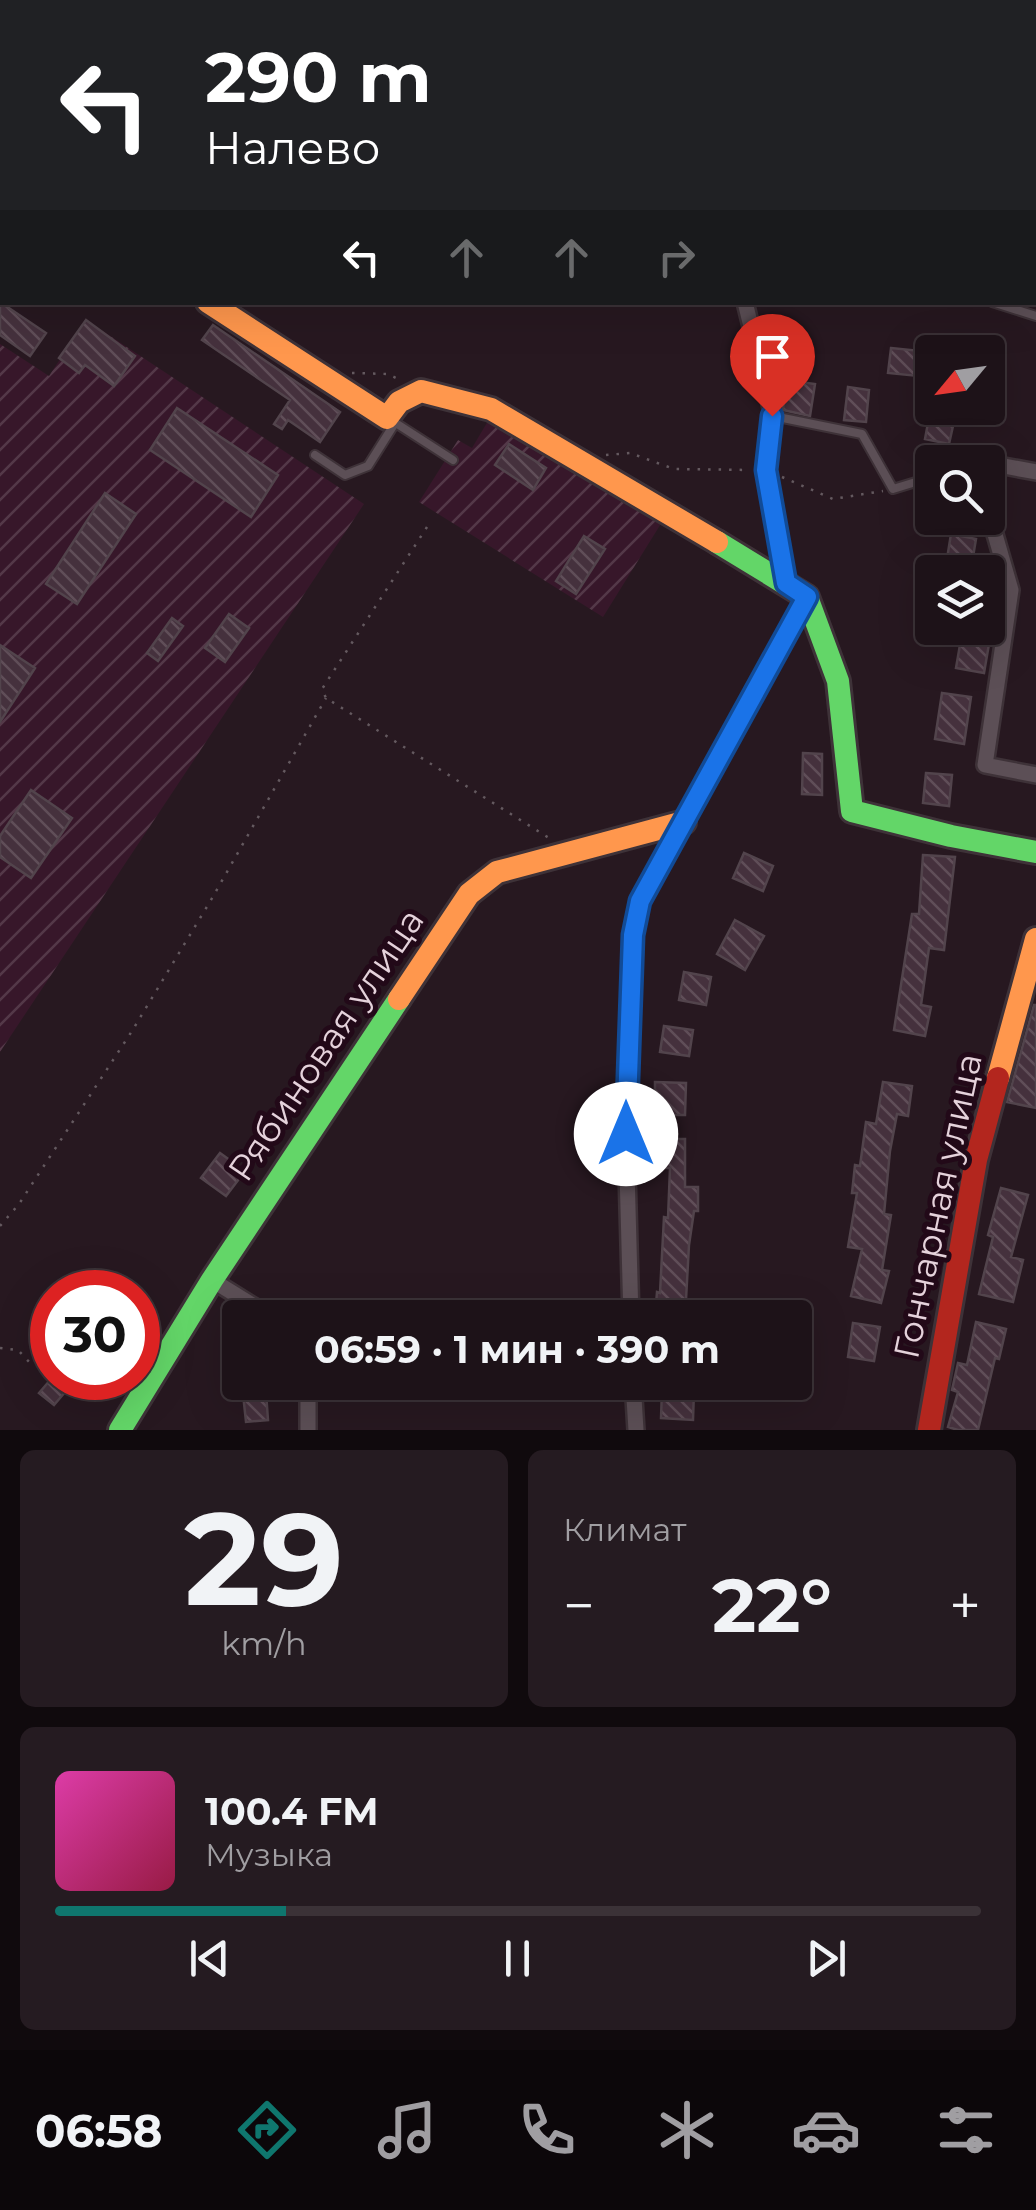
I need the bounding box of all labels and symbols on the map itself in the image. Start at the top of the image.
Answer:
pin [730,314,815,417]
north arrow [915,335,1005,425]
street label: Рябиновая улица [219,900,433,1189]
street label: Гончарная улица [884,1049,991,1362]
position arrow [574,1082,678,1186]
speed limit sign: 30 [30,1270,160,1400]

